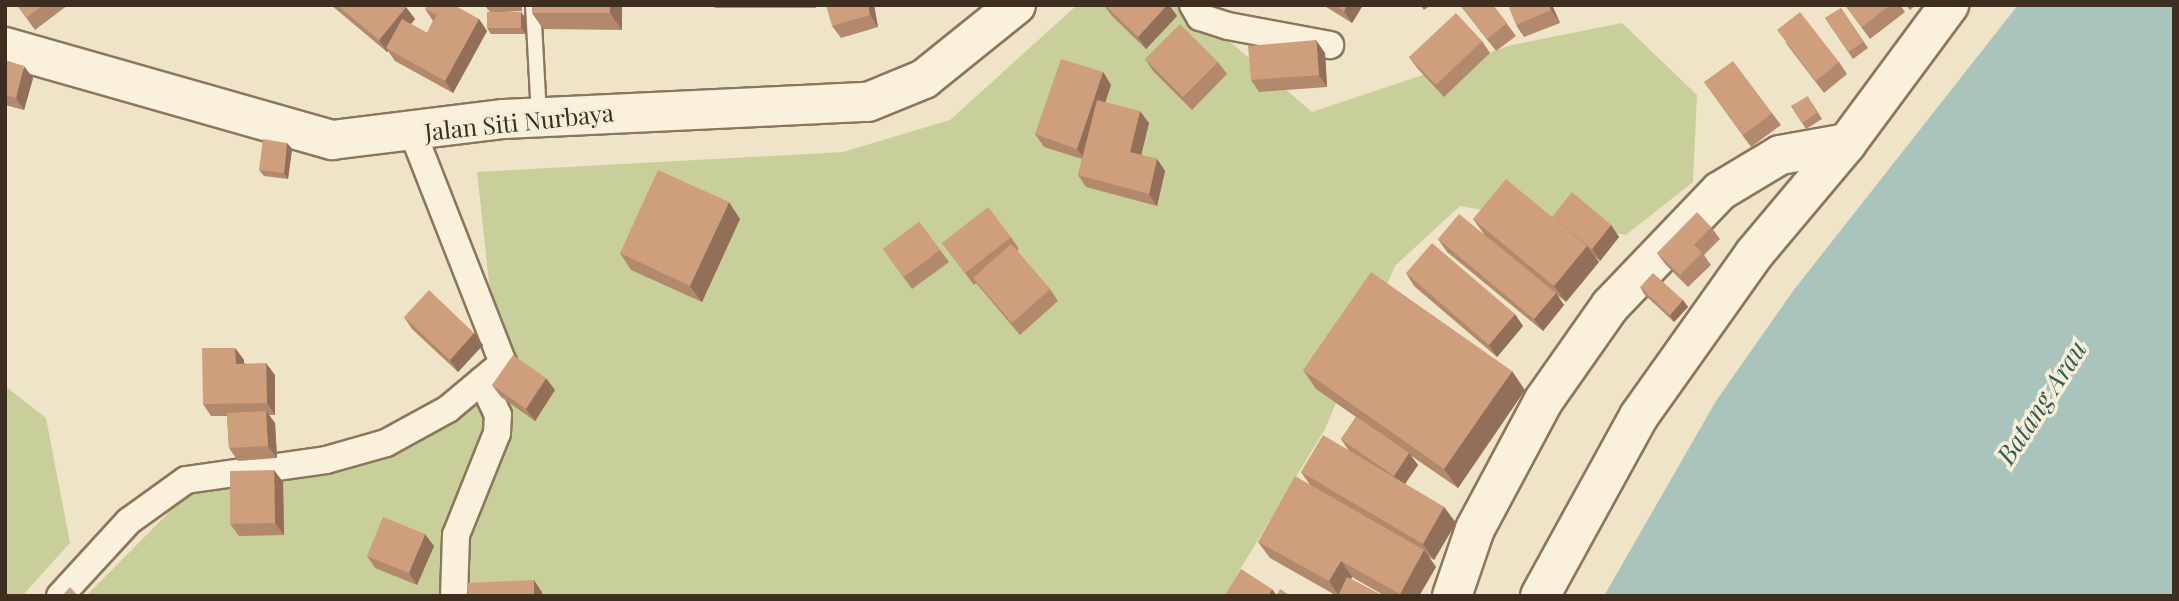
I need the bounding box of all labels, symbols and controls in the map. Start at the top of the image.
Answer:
street label: Jalan Siti Nurbaya [423,98,615,146]
water label: Batang Arau [1990,334,2092,470]

